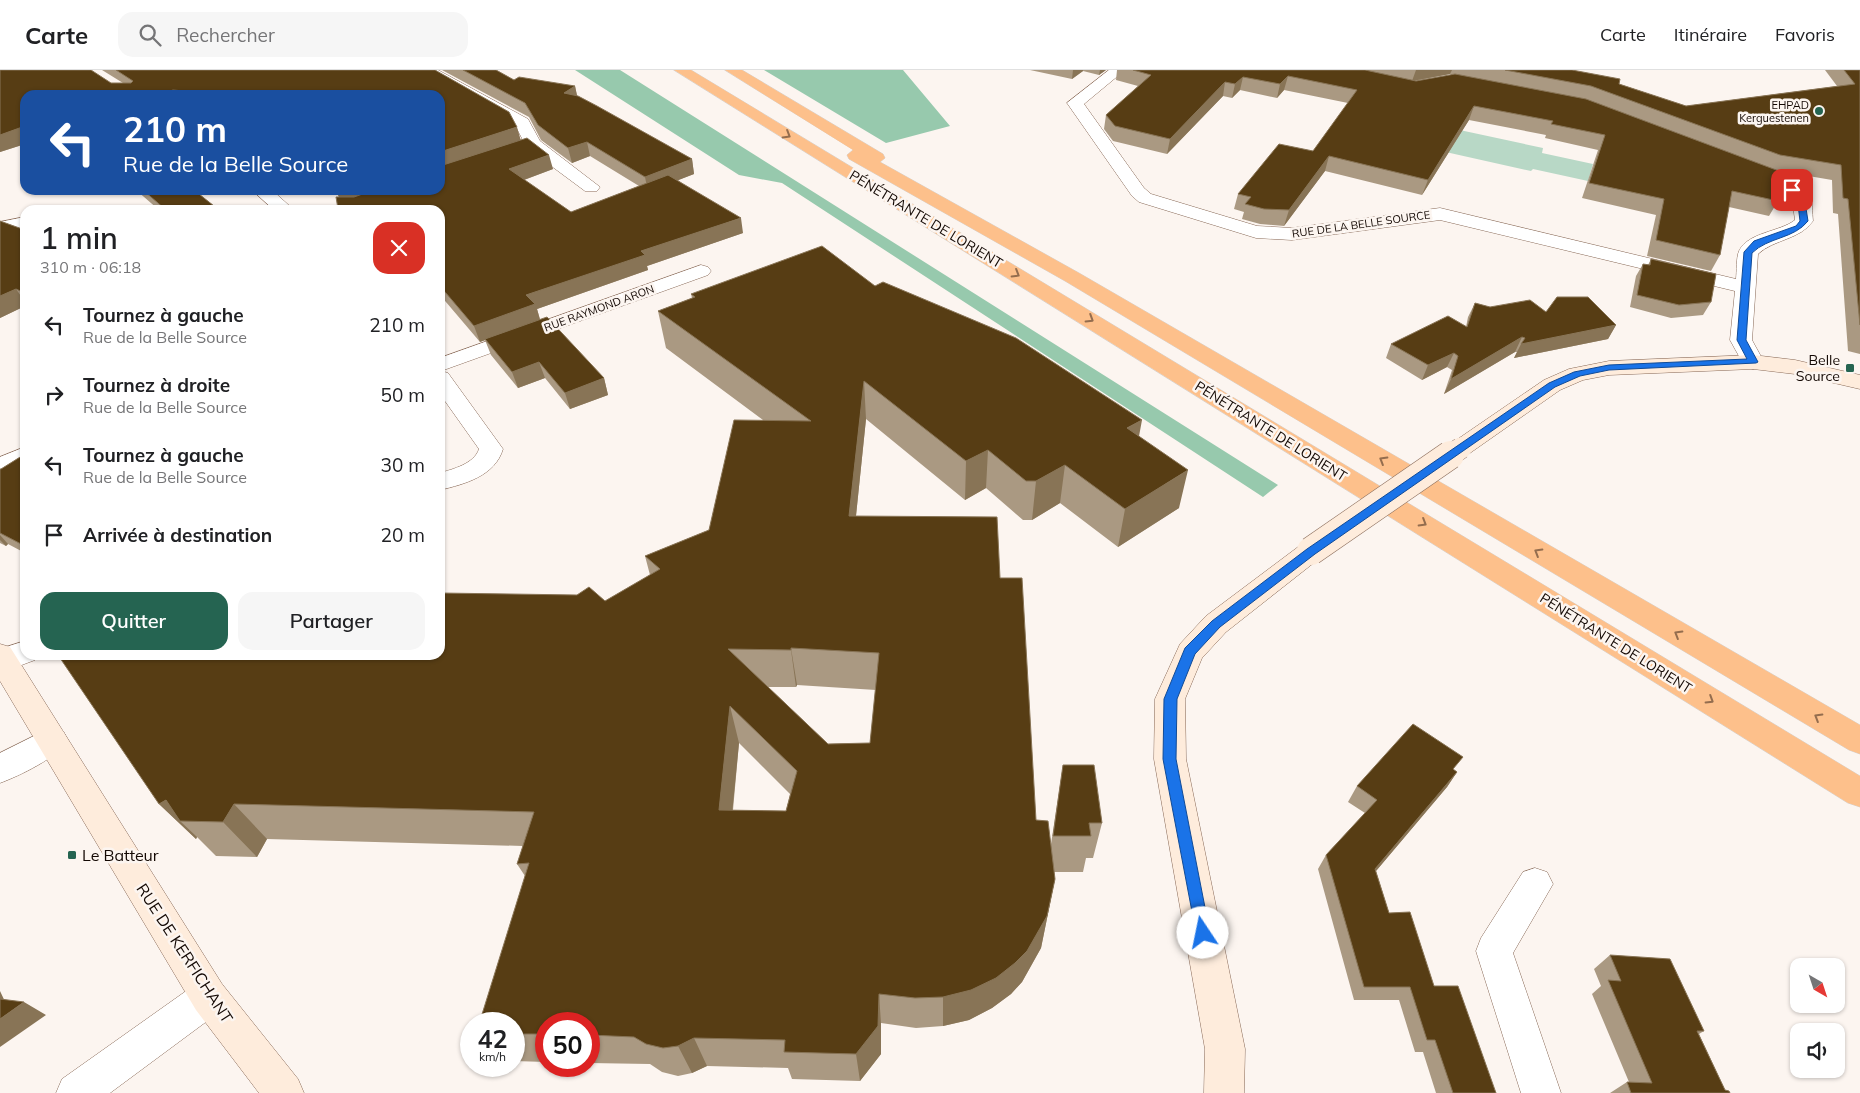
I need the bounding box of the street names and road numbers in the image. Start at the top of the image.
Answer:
street label: PÉNÉTRANTE DE LORIENT [846,166,1006,272]
street label: RUE DE LA BELLE SOURCE [1291,207,1431,241]
street label: RUE RAYMOND ARON [542,282,656,334]
street label: PÉNÉTRANTE DE LORIENT [1192,377,1351,485]
street label: PÉNÉTRANTE DE LORIENT [1537,589,1696,697]
street label: RUE DE KERFICHANT [132,880,238,1027]

